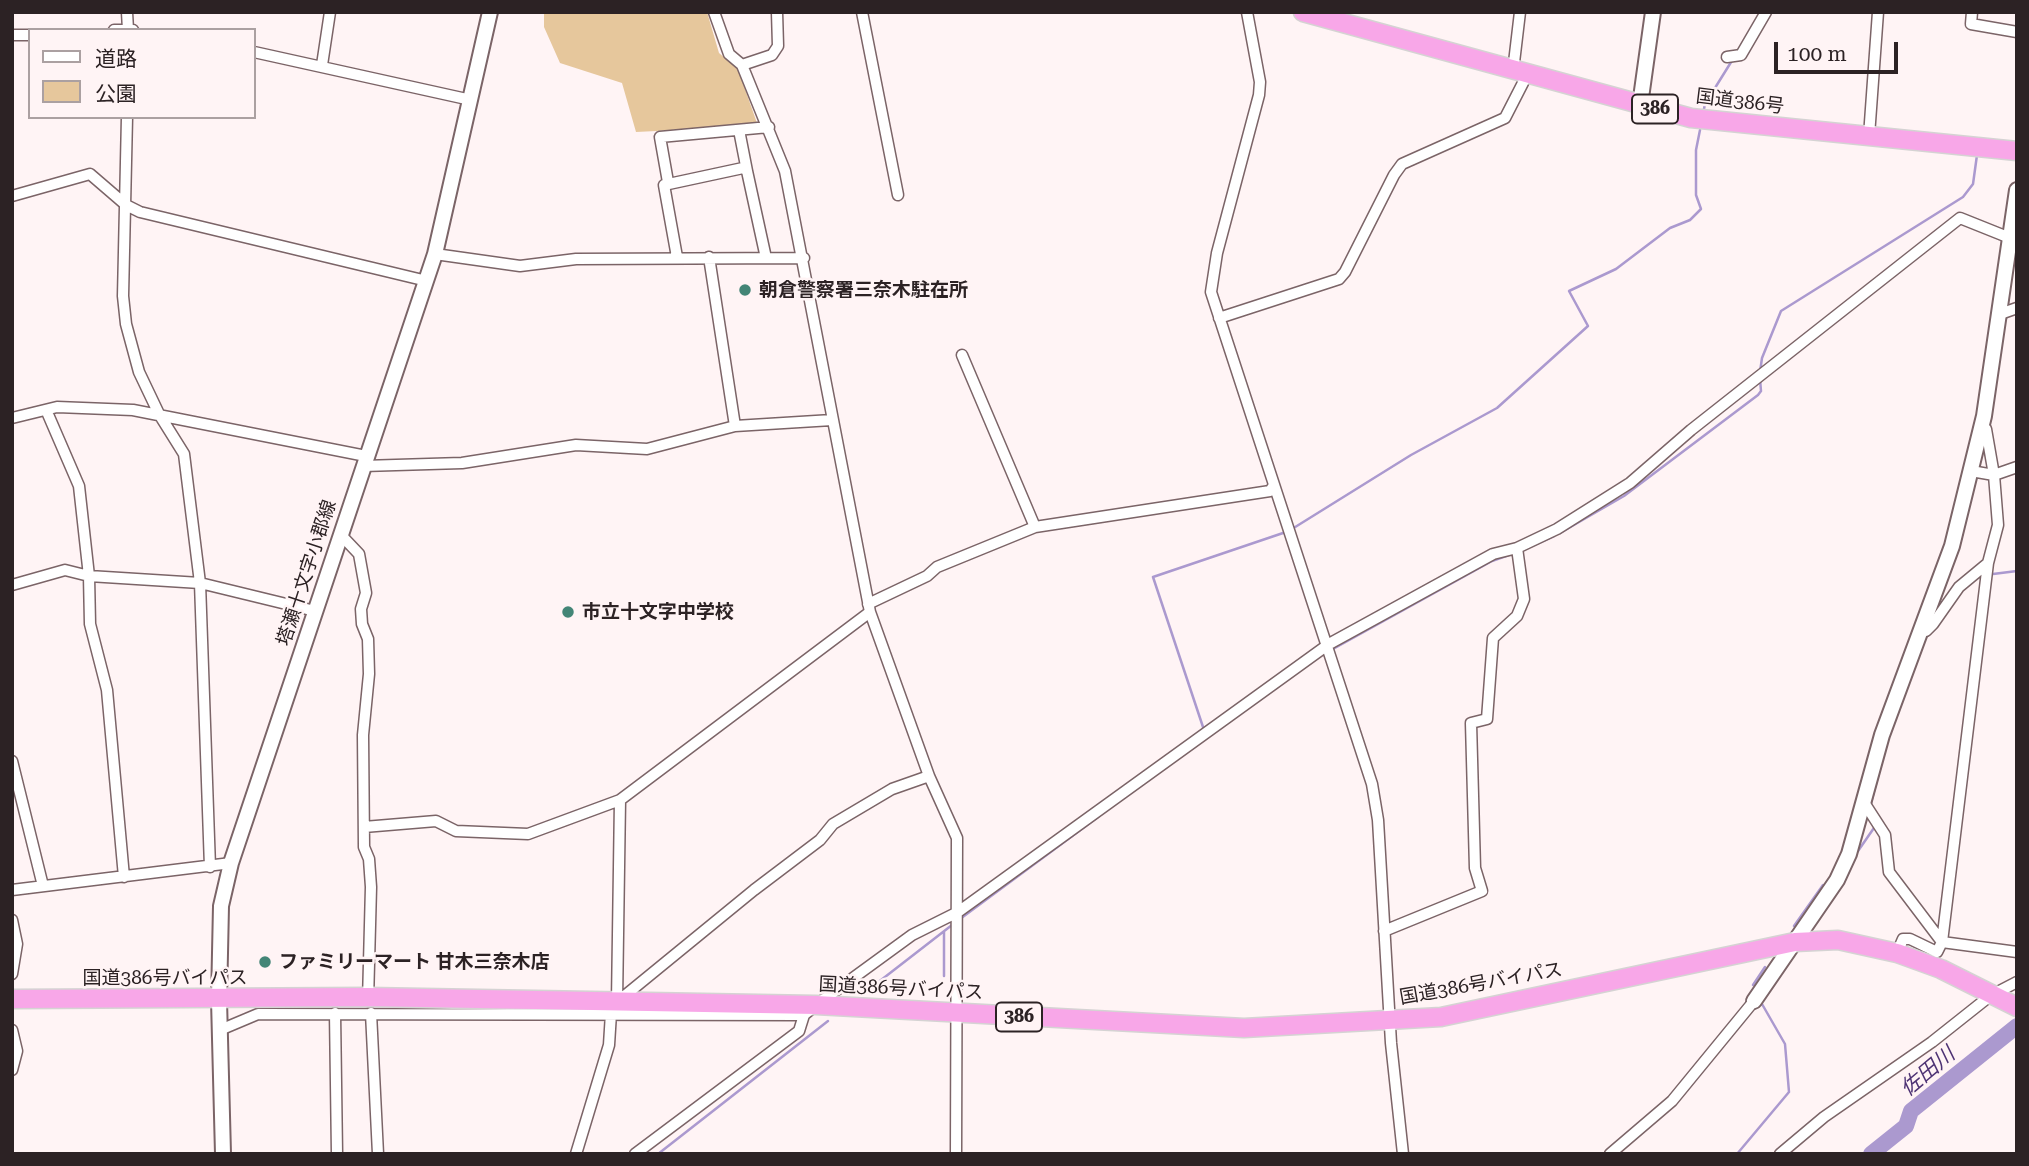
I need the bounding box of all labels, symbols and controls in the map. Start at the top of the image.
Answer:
legend [28,28,256,119]
scale bar [1777,28,1901,72]
text: 100 m [1787,42,1847,66]
text: 道路 [95,47,137,71]
text: 公園 [95,82,137,106]
street label: 国道386号 [1694,85,1786,119]
road number: 386 [1632,94,1678,124]
place label: 朝倉警察署三奈木駐在所 [759,279,968,301]
marker: 朝倉警察署三奈木駐在所 [737,282,753,298]
street label: 塔瀬十文字小郡線 [273,497,341,649]
place label: 市立十文字中学校 [582,601,734,623]
marker: 市立十文字中学校 [560,604,576,620]
place label: ファミリーマート 甘木三奈木店 [279,951,550,973]
marker: ファミリーマート 甘木三奈木店 [257,954,273,970]
street label: 国道386号バイパス [1398,958,1564,1010]
street label: 国道386号バイパス [83,967,247,989]
street label: 国道386号バイパス [818,973,984,1005]
road number: 386 [996,1002,1042,1032]
water label: 佐田川 [1896,1042,1960,1102]

